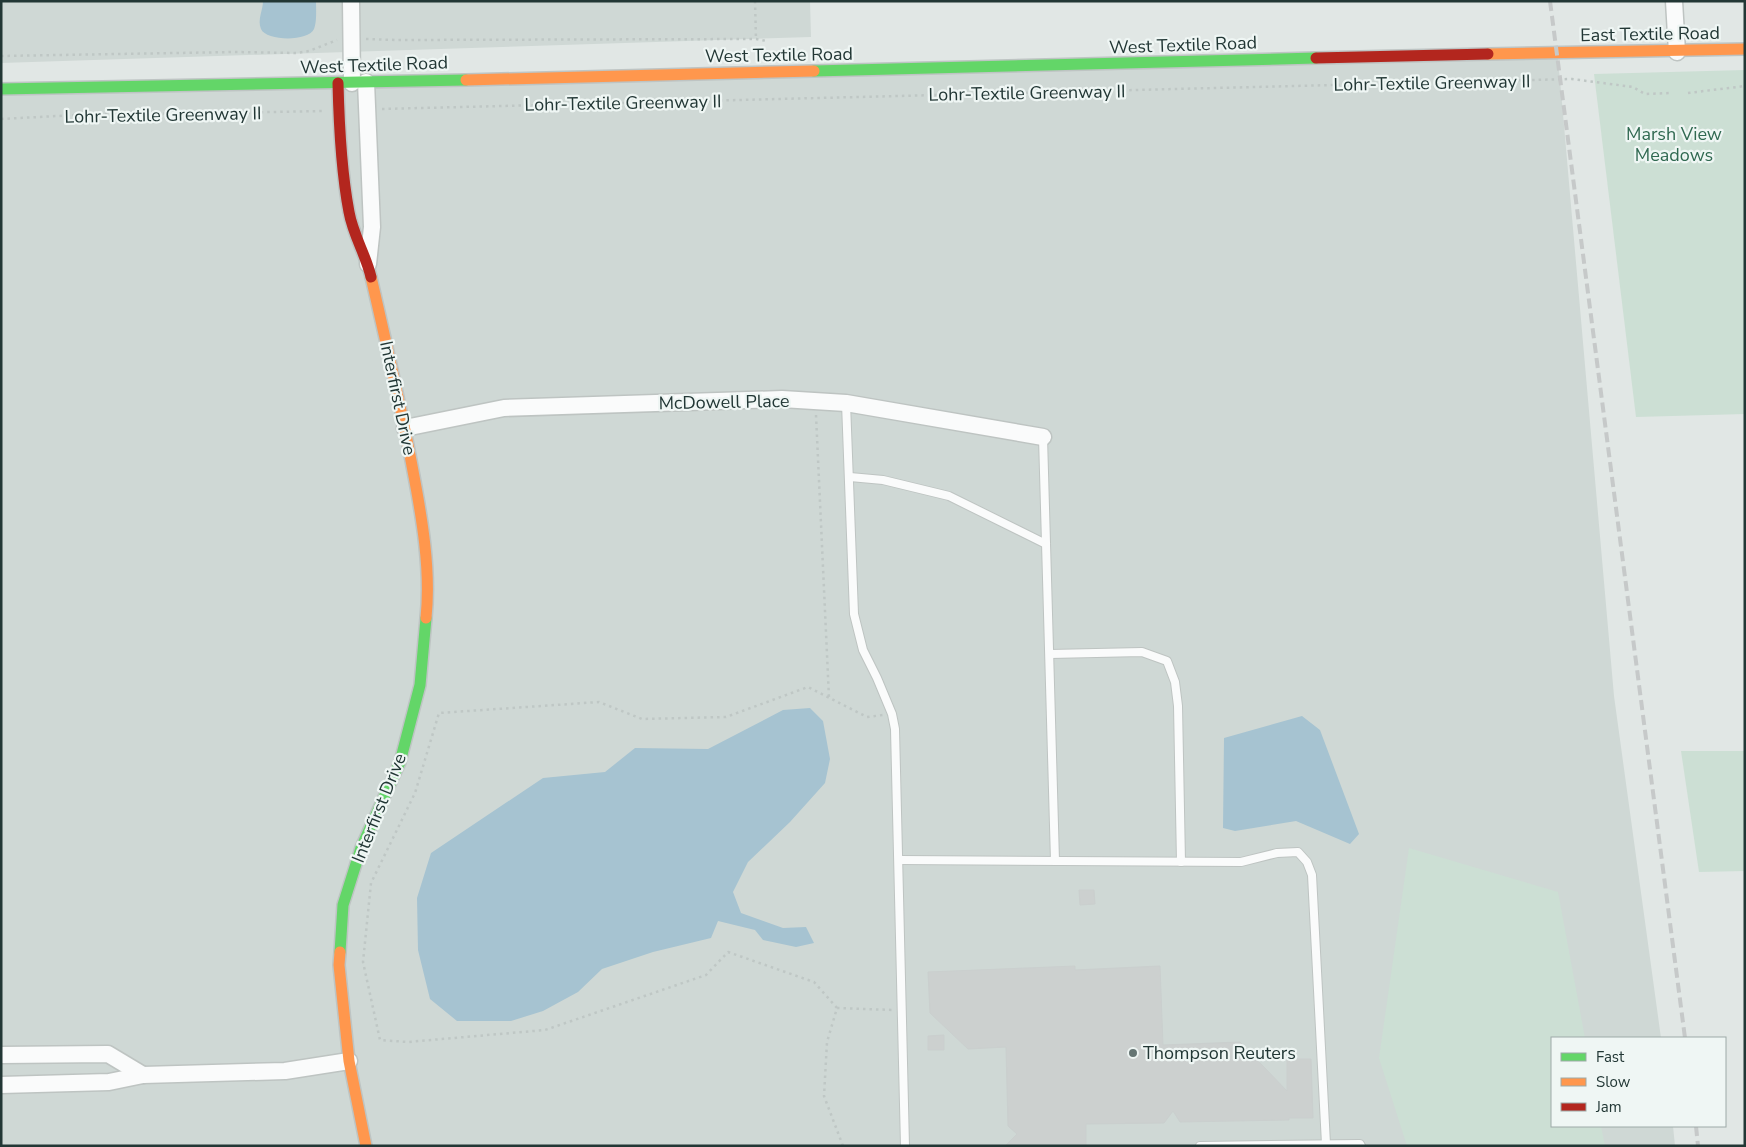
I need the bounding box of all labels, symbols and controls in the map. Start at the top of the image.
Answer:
street label: East Textile Road [1580,21,1720,47]
street label: West Textile Road [1109,30,1257,60]
street label: West Textile Road [705,42,853,68]
street label: West Textile Road [300,50,448,80]
street label: Lohr-Textile Greenway II [1333,69,1531,97]
street label: Lohr-Textile Greenway II [928,79,1126,107]
street label: Lohr-Textile Greenway II [524,89,722,117]
street label: Lohr-Textile Greenway II [64,101,262,129]
park label: Marsh View Meadows [1626,122,1722,167]
street label: Interfirst Drive [374,339,422,457]
street label: McDowell Place [658,389,790,415]
street label: Interfirst Drive [346,750,412,866]
legend [1551,1037,1726,1127]
place label: Thompson Reuters [1143,1041,1296,1065]
marker: Thompson Reuters [1127,1047,1139,1059]
text: Fast [1596,1047,1625,1067]
text: Slow [1596,1072,1631,1092]
text: Jam [1595,1097,1622,1117]

